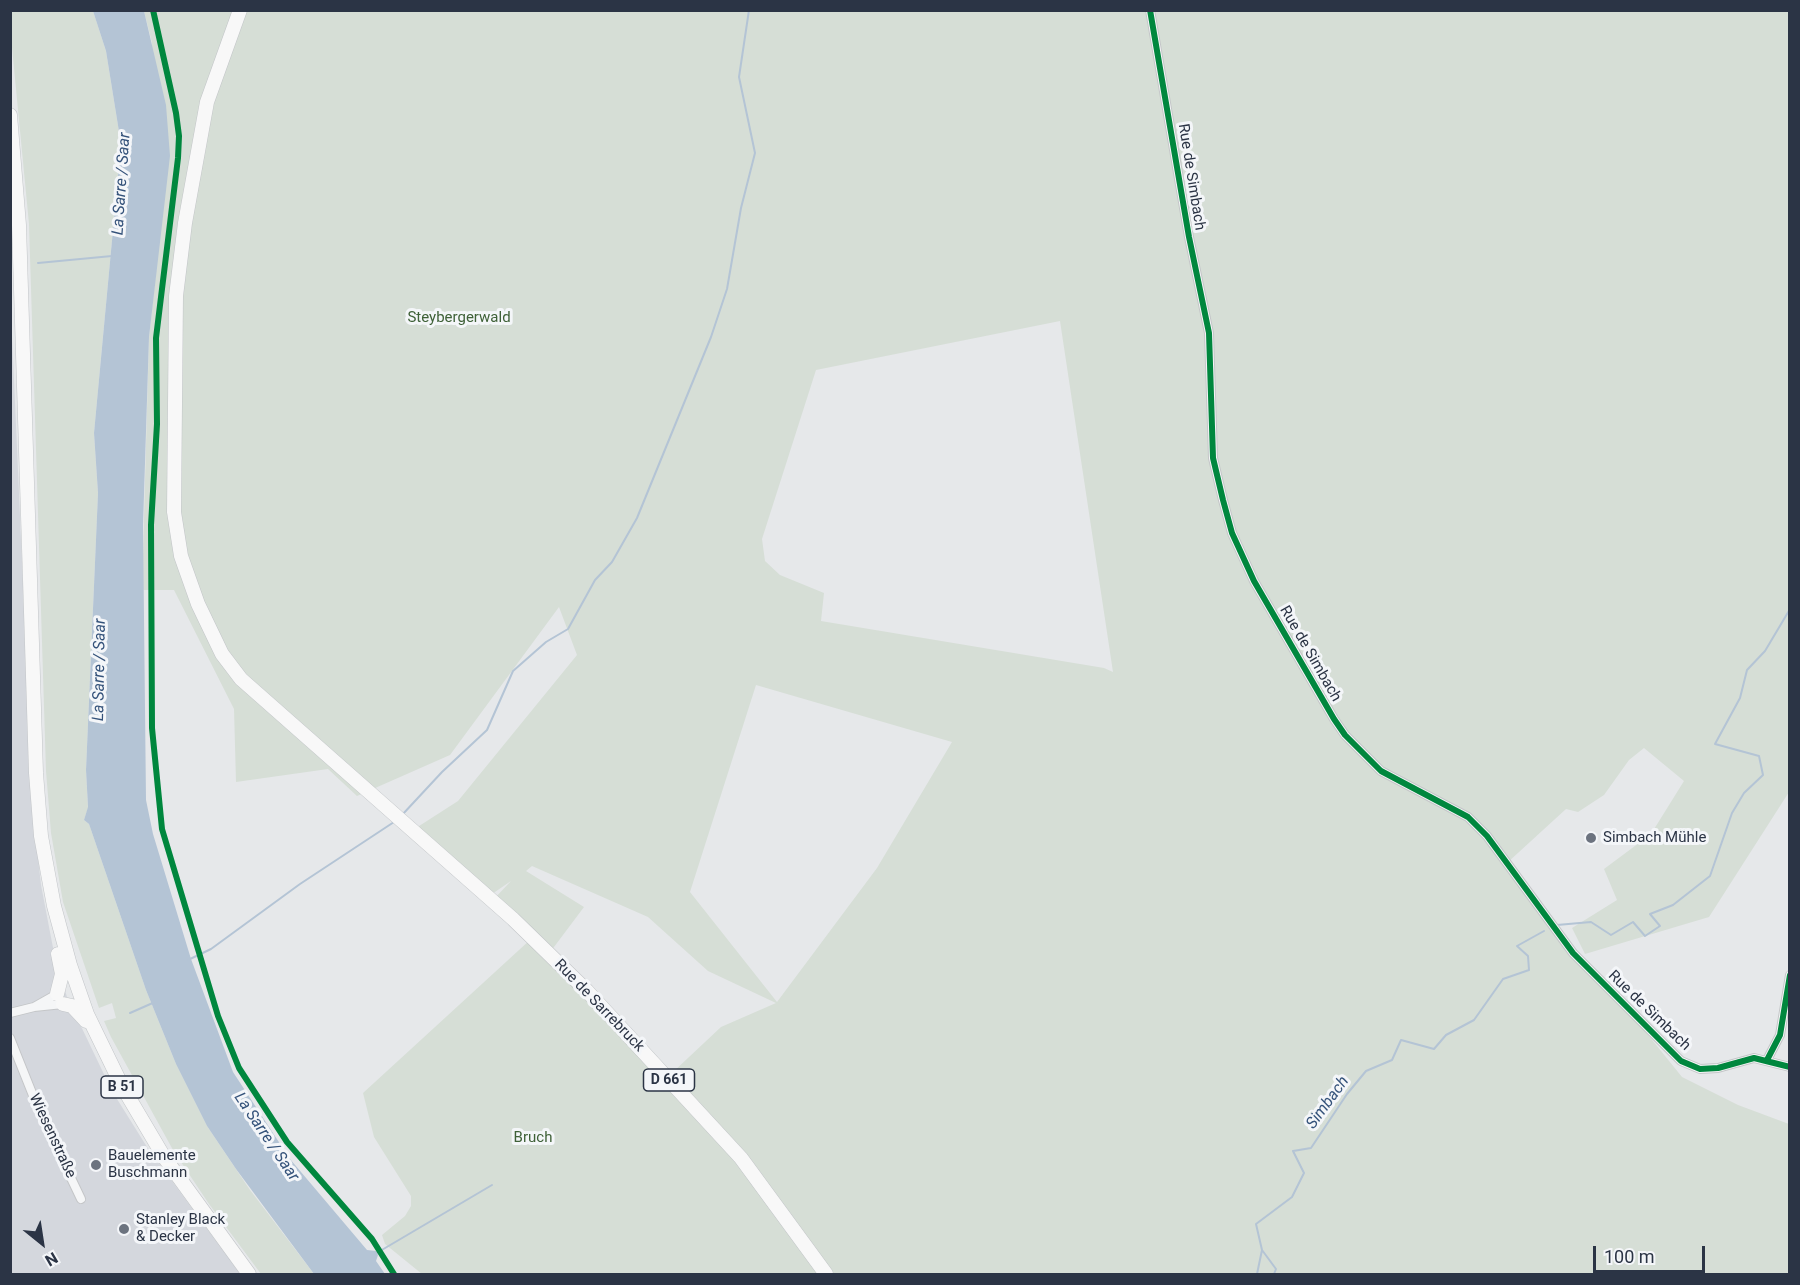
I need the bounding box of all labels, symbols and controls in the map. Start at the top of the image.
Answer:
street label: Rue de Simbach [1174,122,1208,232]
water label: La Sarre / Saar [109,132,135,236]
park label: Steybergerwald [407,309,511,327]
street label: Rue de Simbach [1275,603,1345,705]
water label: La Sarre / Saar [90,619,110,721]
place label: Simbach Mühle [1603,829,1706,847]
marker: Simbach Mühle [1584,831,1598,845]
street label: Rue de Sarrebruck [550,956,648,1056]
street label: Rue de Simbach [1604,967,1694,1055]
road number: D 661 [644,1069,694,1091]
water label: Simbach [1302,1073,1354,1133]
road number: B 51 [101,1076,143,1098]
water label: La Sarre / Saar [229,1089,303,1185]
street label: Wiesenstraße [25,1091,79,1181]
park label: Bruch [514,1129,552,1147]
place label: Bauelemente Buschmann [108,1147,196,1182]
marker: Bauelemente Buschmann [89,1158,103,1172]
place label: Stanley Black & Decker [136,1211,225,1246]
north arrow [12,1213,72,1273]
marker: Stanley Black & Decker [117,1222,131,1236]
scale bar [1596,1234,1708,1272]
text: 100 m [1604,1246,1655,1267]
text: N [42,1248,61,1270]

